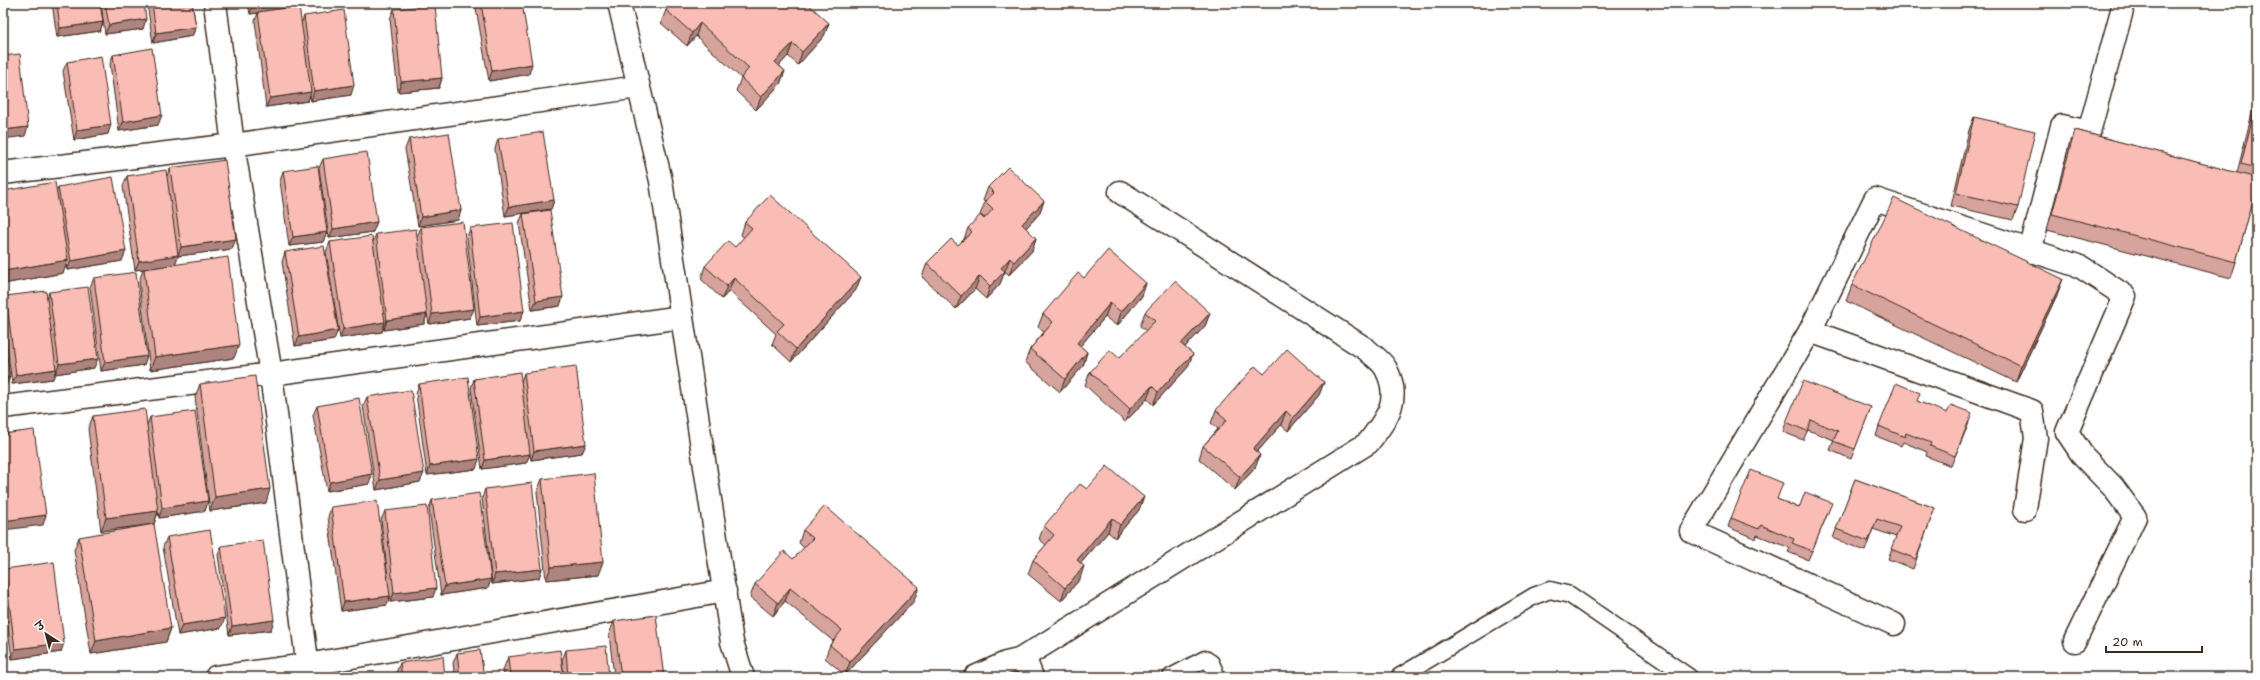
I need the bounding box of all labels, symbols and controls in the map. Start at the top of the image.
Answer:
north arrow [26,614,66,654]
text: उ [32,617,49,635]
scale bar [2106,628,2202,654]
text: 20 m [2112,634,2143,650]

